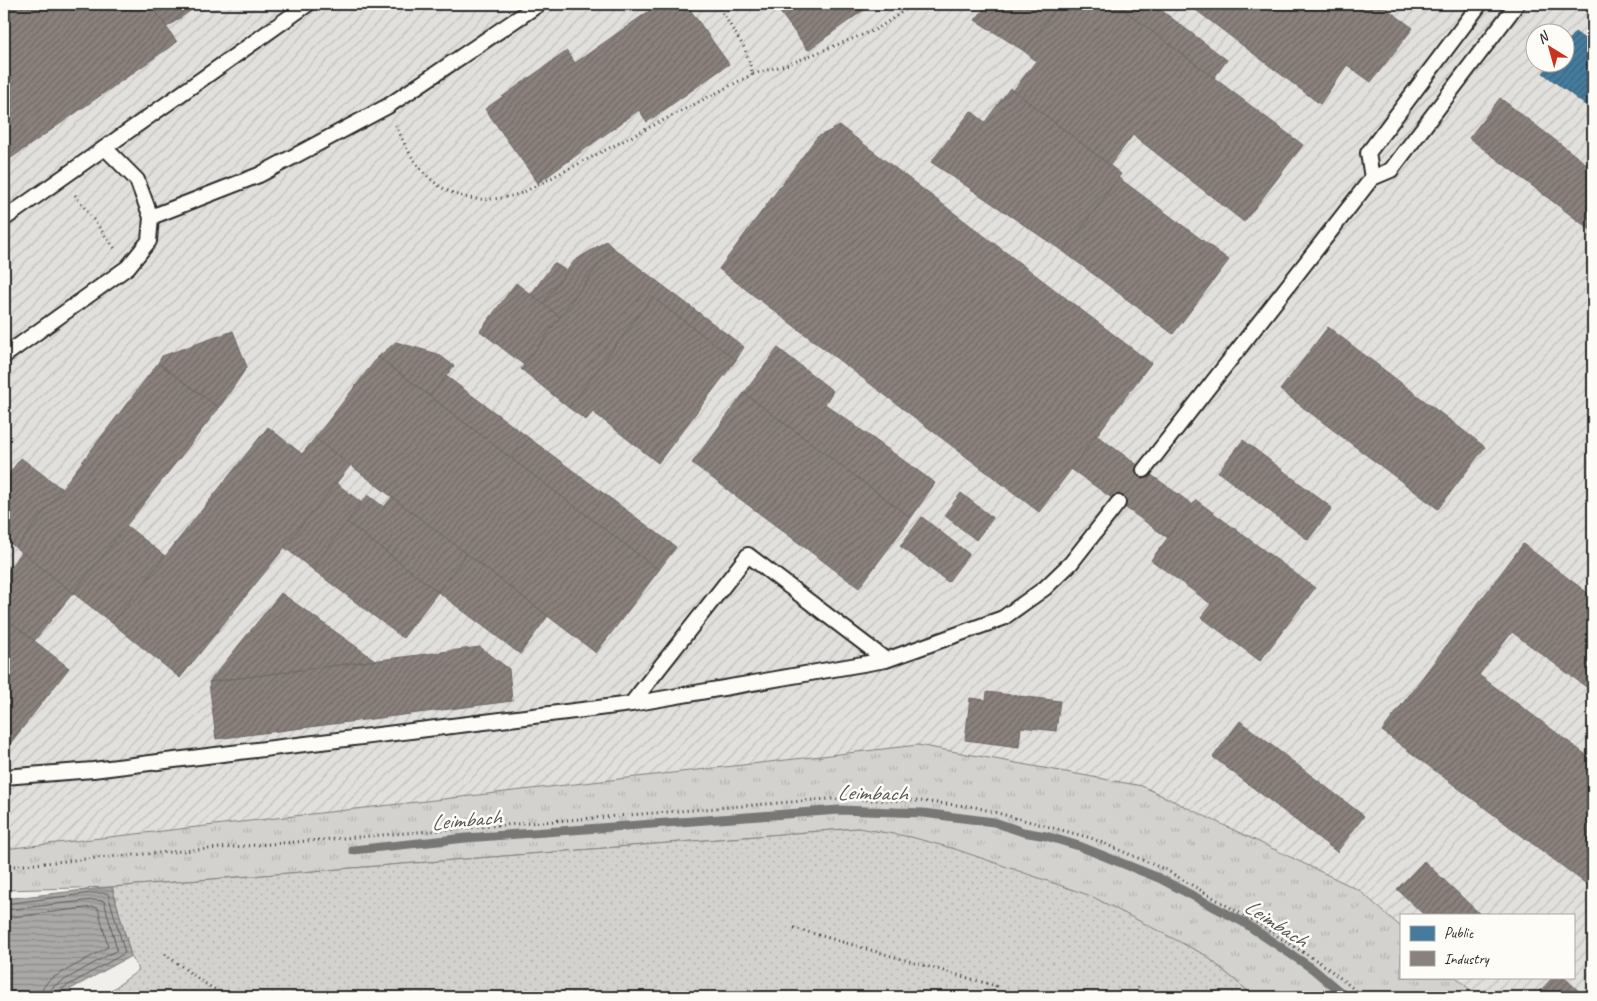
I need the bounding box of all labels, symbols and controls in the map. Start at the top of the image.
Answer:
north arrow [1524,22,1574,72]
text: N [1534,27,1553,47]
water label: Leimbach [837,778,909,808]
water label: Leimbach [430,803,504,837]
water label: Leimbach [1239,892,1314,955]
legend [1400,914,1574,978]
text: Public [1444,924,1474,943]
text: Industry [1444,950,1491,969]

